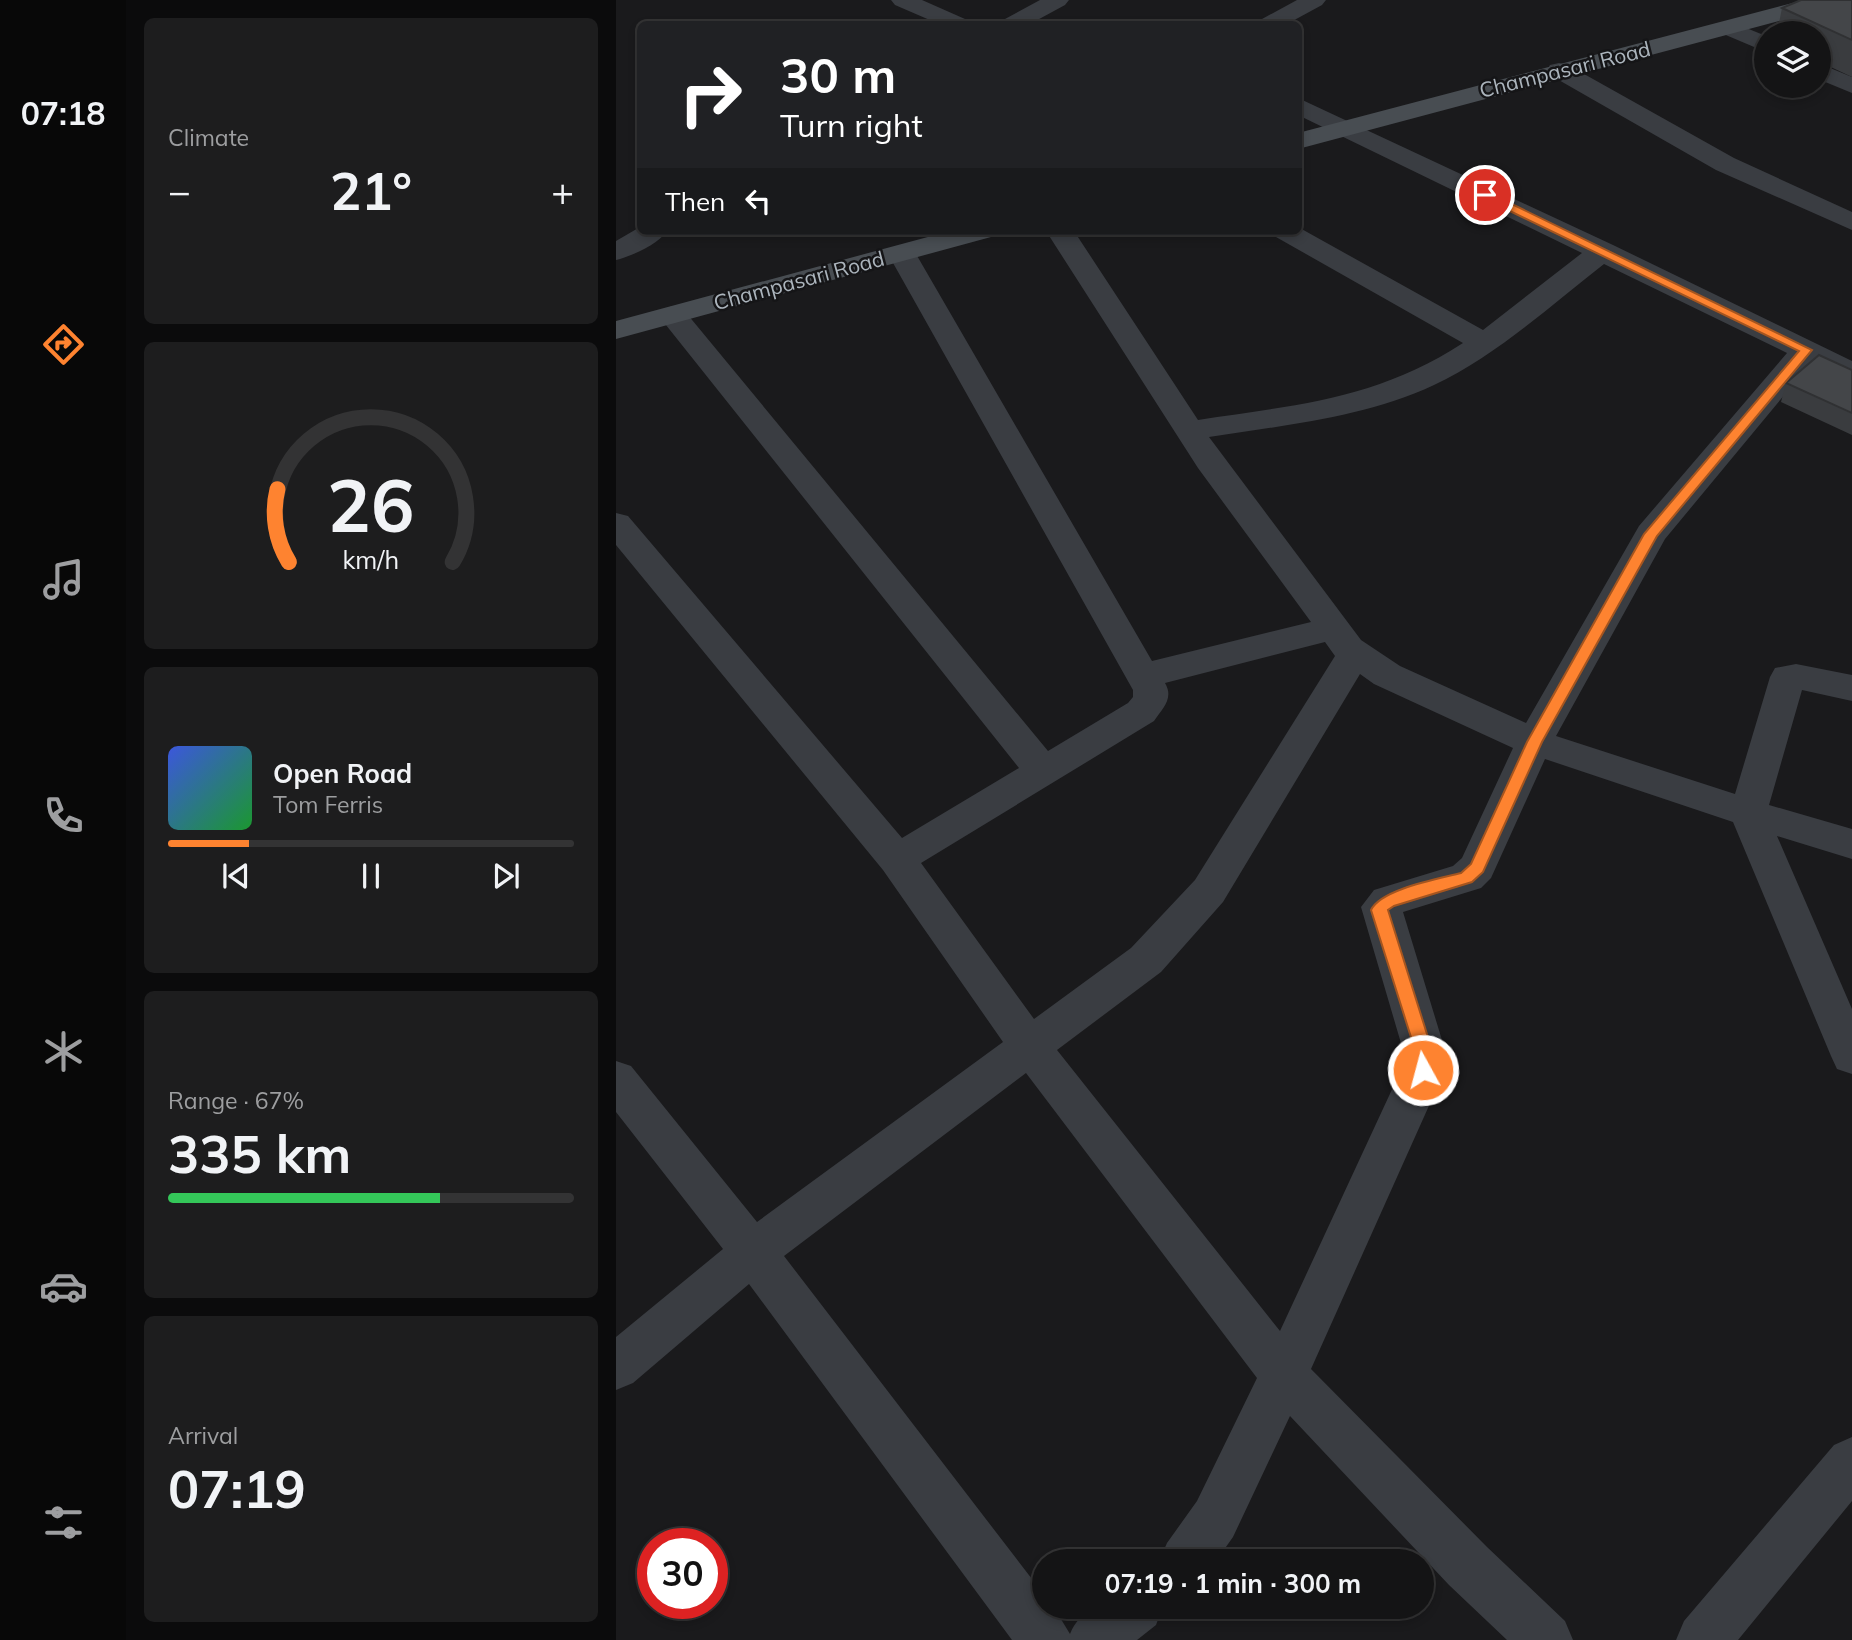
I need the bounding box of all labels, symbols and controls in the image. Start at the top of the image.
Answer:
map controls [1754,21,1831,98]
button: layers [1754,21,1831,98]
street label: Champasari Road [1476,35,1653,103]
text: 30 m [780,44,896,105]
icon: right [665,49,756,140]
text: 07:18 [21,93,105,133]
text: Turn right [780,105,923,145]
text: Climate [168,123,249,152]
text: 21° [330,158,412,223]
pin [1455,165,1515,225]
text: − [168,167,191,215]
text: + [551,167,574,215]
icon: arrive [1466,176,1504,214]
icon: left [739,182,777,220]
text: Then [665,185,725,218]
street label: Champasari Road [711,245,887,315]
icon: directions [39,320,88,369]
text: 26 [327,459,415,550]
text: km/h [343,543,399,574]
icon: music [39,555,88,604]
text: Open Road [273,757,412,790]
text: Tom Ferris [273,790,383,819]
icon: phone [39,791,88,840]
icon: previous [217,857,255,895]
icon: pause [352,857,390,895]
icon: next [487,857,525,895]
icon: climate [39,1027,88,1076]
position arrow [1386,1033,1460,1107]
text: Range · 67% [168,1086,304,1115]
text: 335 km [168,1121,351,1186]
icon: car [39,1262,88,1311]
text: Arrival [168,1421,238,1450]
text: 07:19 [168,1456,306,1521]
icon: filters [39,1498,88,1547]
speed limit sign: 30 [637,1528,728,1619]
text: 07:19 · 1 min · 300 m [1105,1567,1361,1600]

